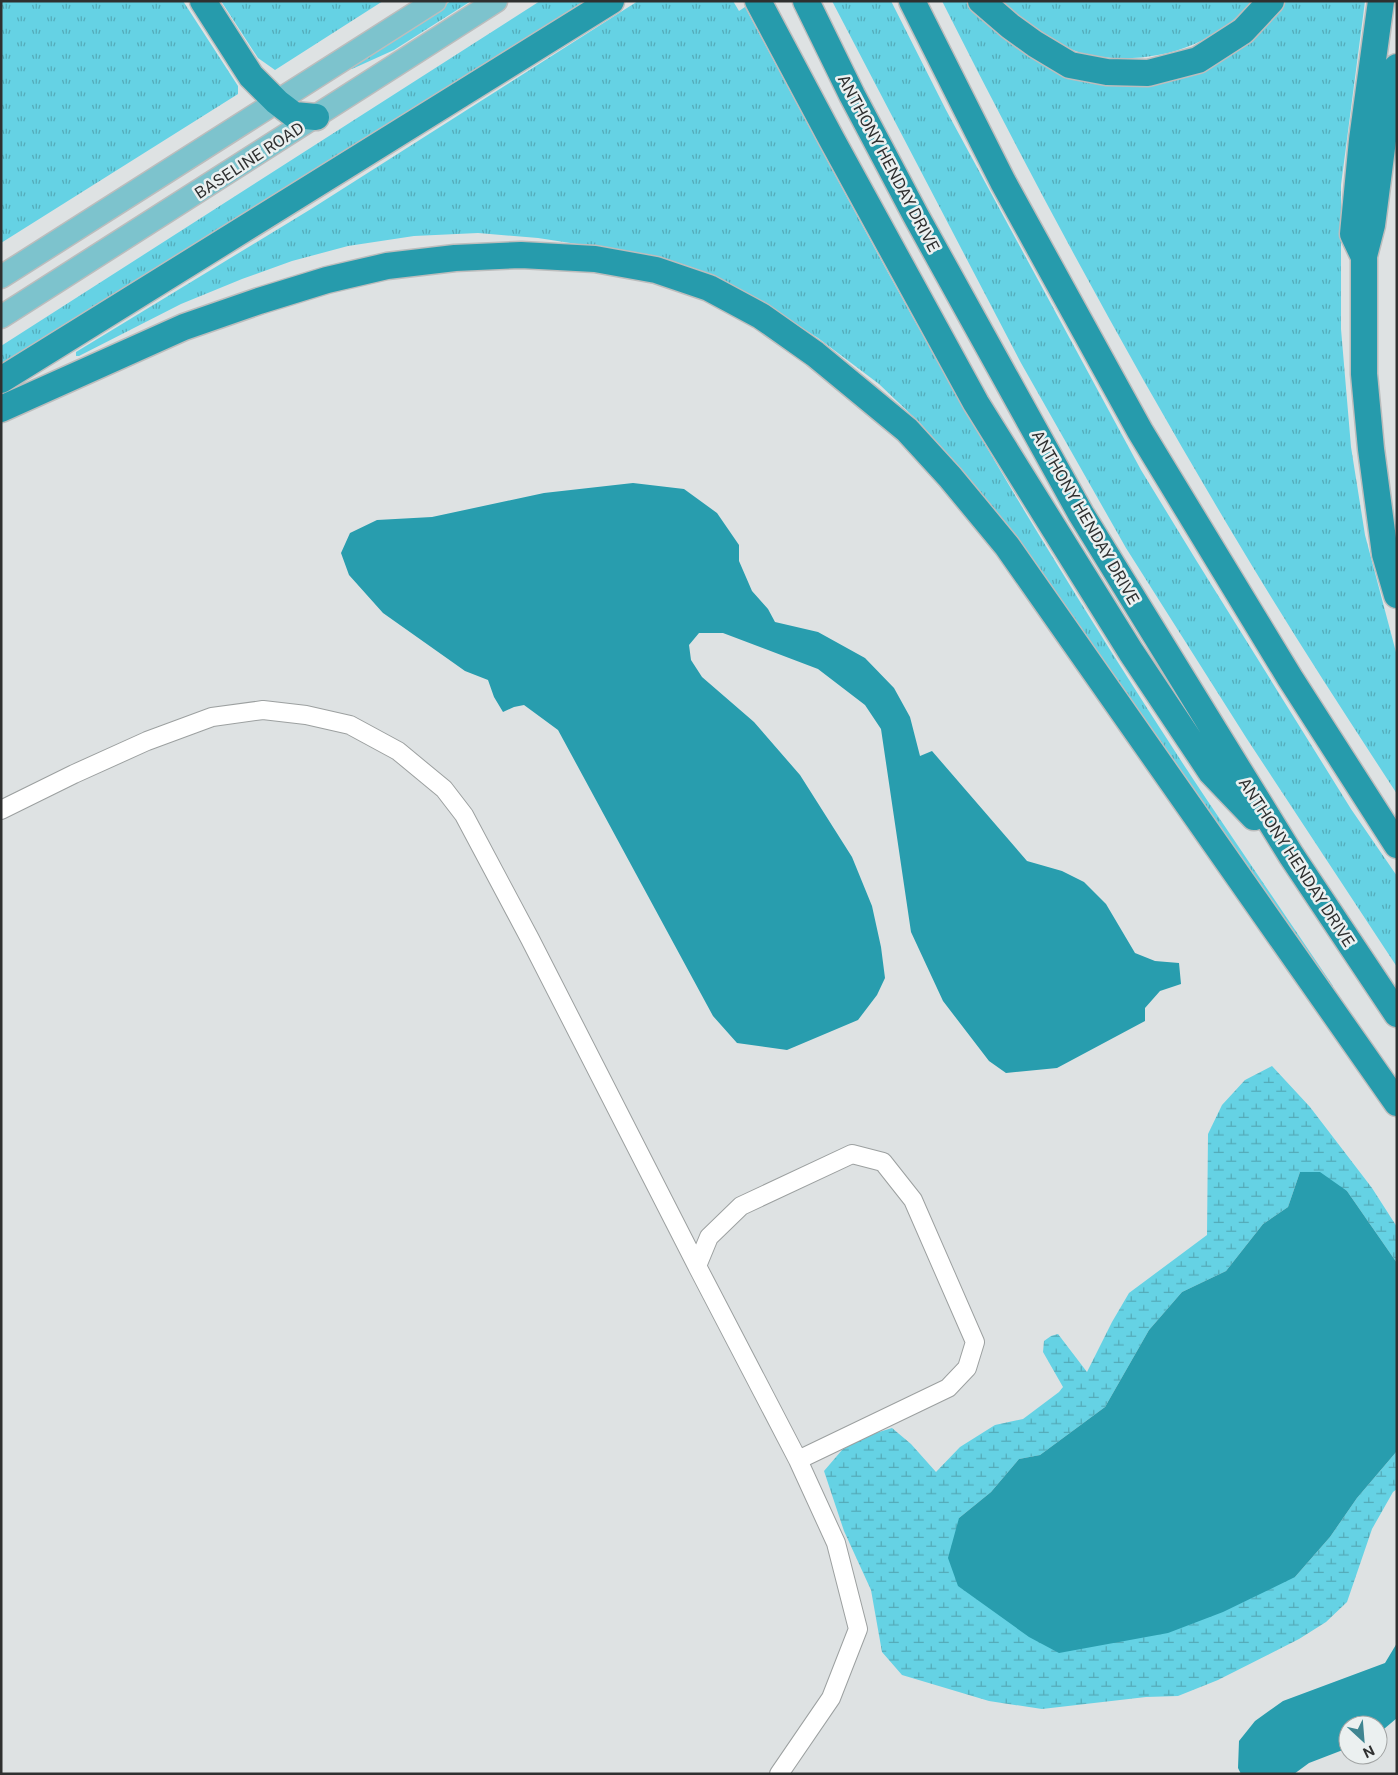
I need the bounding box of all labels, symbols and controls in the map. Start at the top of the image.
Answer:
street label: ANTHONY HENDAY DRIVE [834,71,943,255]
street label: BASELINE ROAD [191,118,307,203]
street label: ANTHONY HENDAY DRIVE [1028,427,1143,608]
street label: ANTHONY HENDAY DRIVE [1235,774,1358,951]
north arrow [1338,1715,1388,1765]
text: N [1360,1742,1377,1761]

